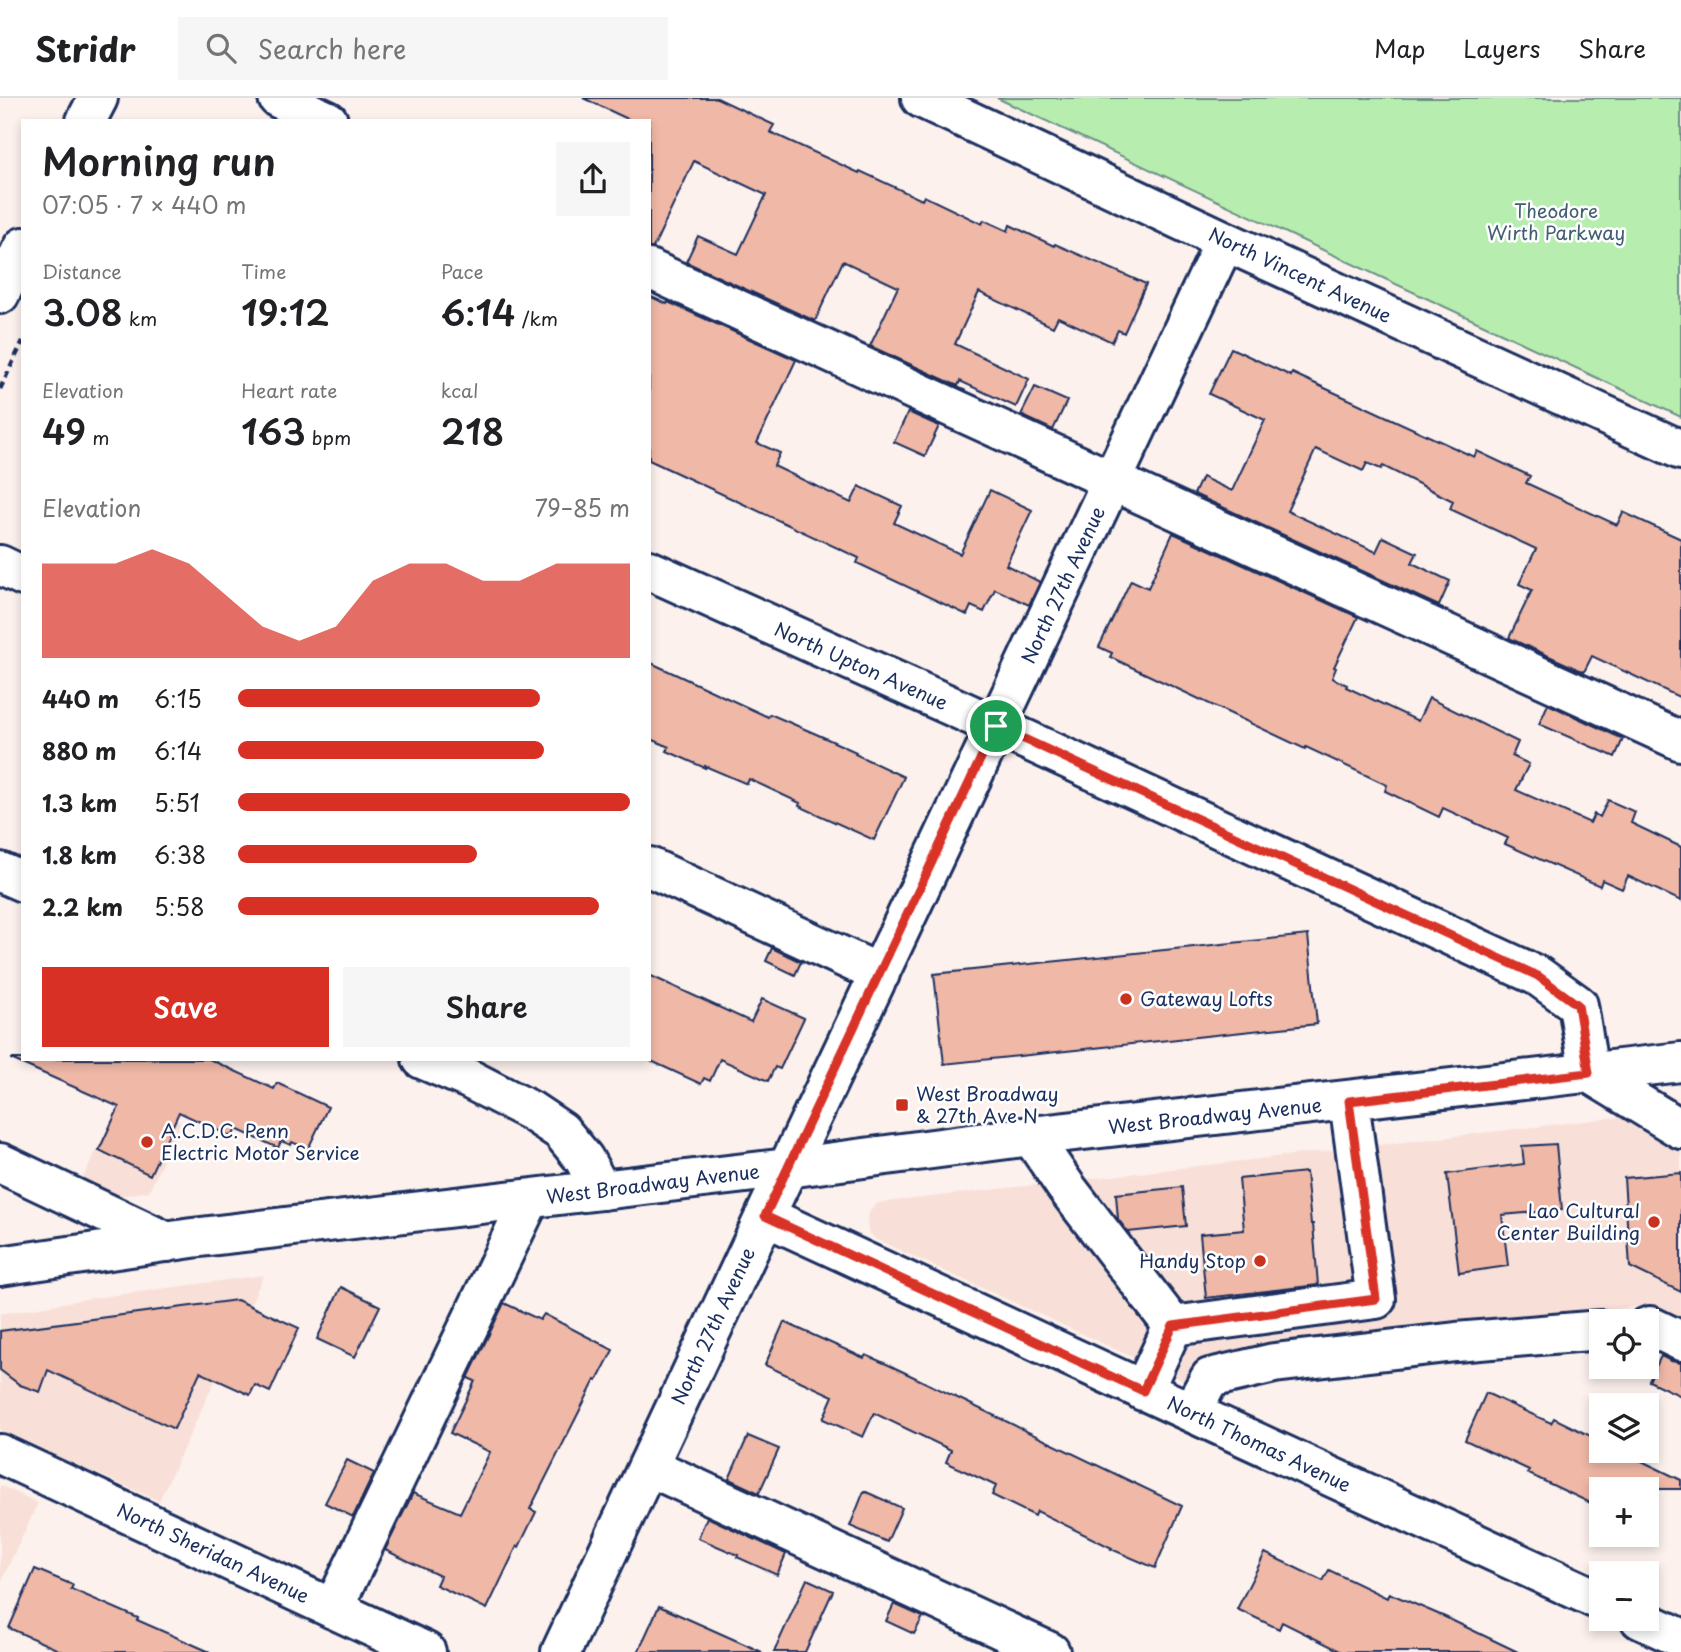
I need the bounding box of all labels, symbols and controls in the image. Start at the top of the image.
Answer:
search box [178,17,668,80]
text: Stridr [35,23,136,73]
icon: search [202,29,240,67]
text: Search here [258,29,406,68]
text: Map [1374,30,1425,66]
text: Layers [1463,30,1540,66]
text: Share [1578,30,1646,66]
text: Morning run [42,132,276,189]
button: share [556,142,630,216]
text: 07:05 · 7 × 440 m [42,187,247,222]
park label: Theodore Wirth Parkway [1487,196,1625,246]
street label: North Vincent Avenue [1204,219,1397,329]
text: Distance [42,257,122,285]
text: Time [241,257,286,285]
text: Pace [441,257,484,285]
text: 3.08 [42,285,123,338]
text: 19:12 [241,285,330,338]
text: 6:14 [441,285,516,338]
text: km [123,304,157,332]
text: /km [516,304,558,332]
text: Elevation [42,376,124,404]
text: Heart rate [241,376,337,404]
text: kcal [441,376,479,404]
text: 49 [42,404,86,457]
text: 163 [241,404,306,457]
text: 218 [441,404,504,457]
text: m [86,423,110,451]
text: bpm [306,423,351,451]
text: Elevation [42,490,141,525]
text: 79–85 m [535,490,630,525]
street label: North 27th Avenue [1013,501,1111,668]
street label: North Upton Avenue [770,614,953,716]
text: 440 m [42,681,119,716]
text: 6:15 [154,681,202,716]
pin [966,696,1026,756]
icon: arrive [977,707,1015,745]
text: 880 m [42,733,117,768]
text: 6:14 [154,733,202,768]
text: 1.3 km [42,785,117,820]
text: 5:51 [154,785,200,820]
text: 1.8 km [42,837,117,872]
text: 6:38 [154,837,206,872]
text: 2.2 km [42,889,123,924]
text: 5:58 [154,889,205,924]
button: Save [42,967,329,1047]
button: Share [343,967,630,1047]
place label: Gateway Lofts [1140,984,1273,1012]
marker: Gateway Lofts [1118,991,1134,1007]
place label: West Broadway & 27th Ave N [916,1079,1058,1129]
street label: West Broadway Avenue [1107,1090,1323,1140]
marker: West Broadway & 27th Ave N [894,1097,910,1113]
place label: A.C.D.C. Penn Electric Motor Service [161,1116,360,1166]
marker: A.C.D.C. Penn Electric Motor Service [139,1134,155,1150]
street label: West Broadway Avenue [545,1156,761,1210]
place label: Lao Cultural Center Building [1497,1196,1640,1246]
marker: Lao Cultural Center Building [1646,1214,1662,1230]
street label: North 27th Avenue [663,1242,761,1409]
place label: Handy Stop [1139,1246,1246,1274]
marker: Handy Stop [1252,1253,1268,1269]
map controls [1589,1309,1659,1631]
button: locate [1589,1309,1659,1379]
street label: North Thomas Avenue [1163,1388,1356,1498]
button: layers [1589,1393,1659,1463]
button: + [1589,1477,1659,1547]
street label: North Sheridan Avenue [113,1495,314,1609]
button: − [1589,1561,1659,1631]

